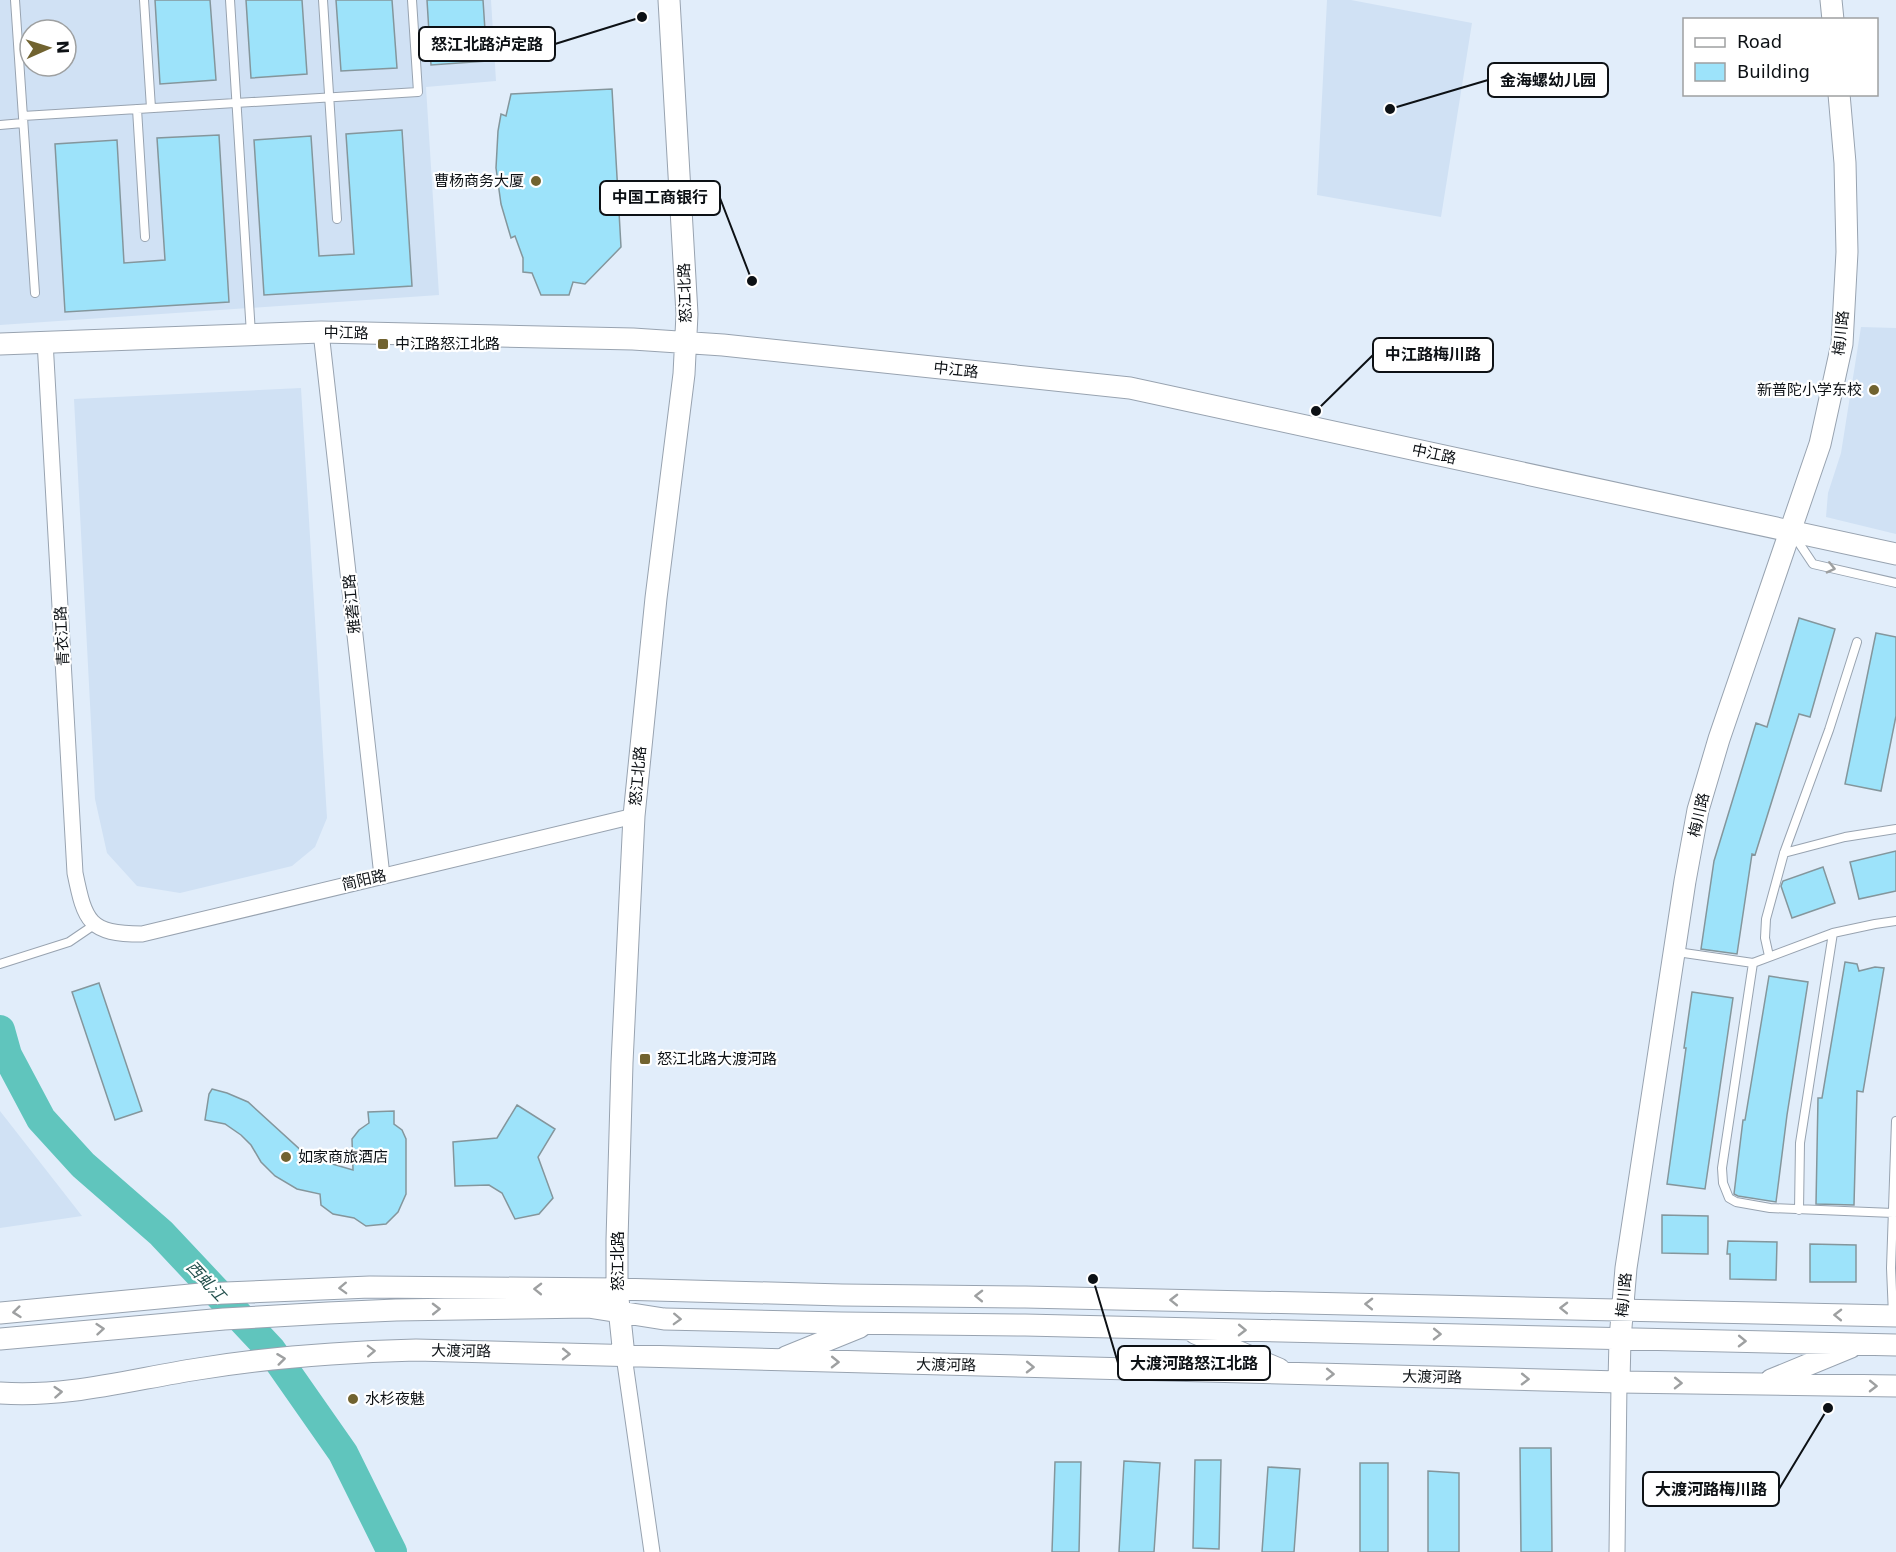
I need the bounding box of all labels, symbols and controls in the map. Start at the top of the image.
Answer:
north arrow [18,18,78,78]
legend [1683,18,1878,96]
callout: 怒江北路泸定路 [419,27,555,61]
text: Road [1737,31,1782,52]
text: 怒江北路泸定路 [431,35,543,54]
text: N [53,40,72,54]
text: Building [1737,61,1810,82]
callout: 金海螺幼儿园 [1488,63,1608,97]
text: 金海螺幼儿园 [1500,71,1596,90]
place label: 曹杨商务大厦 [434,172,524,190]
marker: 曹杨商务大厦 [529,174,543,188]
callout: 中国工商银行 [600,181,720,215]
text: 中国工商银行 [612,188,708,207]
street label: 怒江北路 [675,263,695,323]
street label: 梅川路 [1830,310,1852,356]
street label: 中江路 [323,324,369,342]
place label: 中江路怒江北路 [395,335,500,353]
marker: 中江路怒江北路 [376,337,390,351]
callout: 中江路梅川路 [1373,338,1493,372]
text: 中江路梅川路 [1385,345,1481,364]
street label: 中江路 [933,359,979,381]
place label: 新普陀小学东校 [1757,381,1862,399]
marker: 新普陀小学东校 [1867,383,1881,397]
street label: 中江路 [1410,441,1458,467]
one-way arrow [1826,561,1836,574]
street label: 雅砻江路 [340,573,364,635]
street label: 青衣江路 [51,606,73,666]
street label: 怒江北路 [626,745,650,807]
street label: 梅川路 [1685,791,1713,839]
street label: 简阳路 [340,866,388,894]
place label: 怒江北路大渡河路 [657,1050,777,1068]
marker: 怒江北路大渡河路 [638,1052,652,1066]
place label: 如家商旅酒店 [298,1148,388,1166]
marker: 如家商旅酒店 [279,1150,293,1164]
street label: 怒江北路 [609,1231,627,1291]
water label: 西虬江 [183,1257,231,1306]
street label: 梅川路 [1613,1272,1635,1318]
one-way arrow [338,1281,347,1294]
one-way arrow [533,1283,542,1295]
one-way arrow [975,1290,984,1302]
one-way arrow [1170,1294,1179,1306]
one-way arrow [1364,1298,1373,1310]
one-way arrow [1559,1302,1568,1314]
one-way arrow [431,1303,440,1315]
one-way arrow [13,1305,22,1318]
one-way arrow [1833,1308,1842,1321]
one-way arrow [673,1313,682,1325]
one-way arrow [96,1323,105,1336]
one-way arrow [1238,1323,1247,1336]
one-way arrow [1433,1328,1442,1341]
one-way arrow [1737,1335,1746,1348]
street label: 大渡河路 [431,1341,491,1361]
one-way arrow [366,1345,375,1358]
callout: 大渡河路怒江北路 [1118,1346,1270,1380]
one-way arrow [561,1347,570,1360]
one-way arrow [277,1353,286,1365]
text: 大渡河路怒江北路 [1130,1354,1258,1373]
street label: 大渡河路 [916,1355,976,1375]
one-way arrow [831,1356,840,1368]
one-way arrow [1026,1361,1035,1373]
street label: 大渡河路 [1402,1367,1462,1387]
one-way arrow [1326,1368,1335,1381]
one-way arrow [1521,1373,1530,1386]
one-way arrow [1673,1376,1682,1389]
one-way arrow [1868,1380,1877,1392]
one-way arrow [54,1386,63,1399]
place label: 水杉夜魅 [365,1390,425,1408]
marker: 水杉夜魅 [346,1392,360,1406]
callout: 大渡河路梅川路 [1643,1472,1779,1506]
text: 大渡河路梅川路 [1655,1480,1767,1499]

